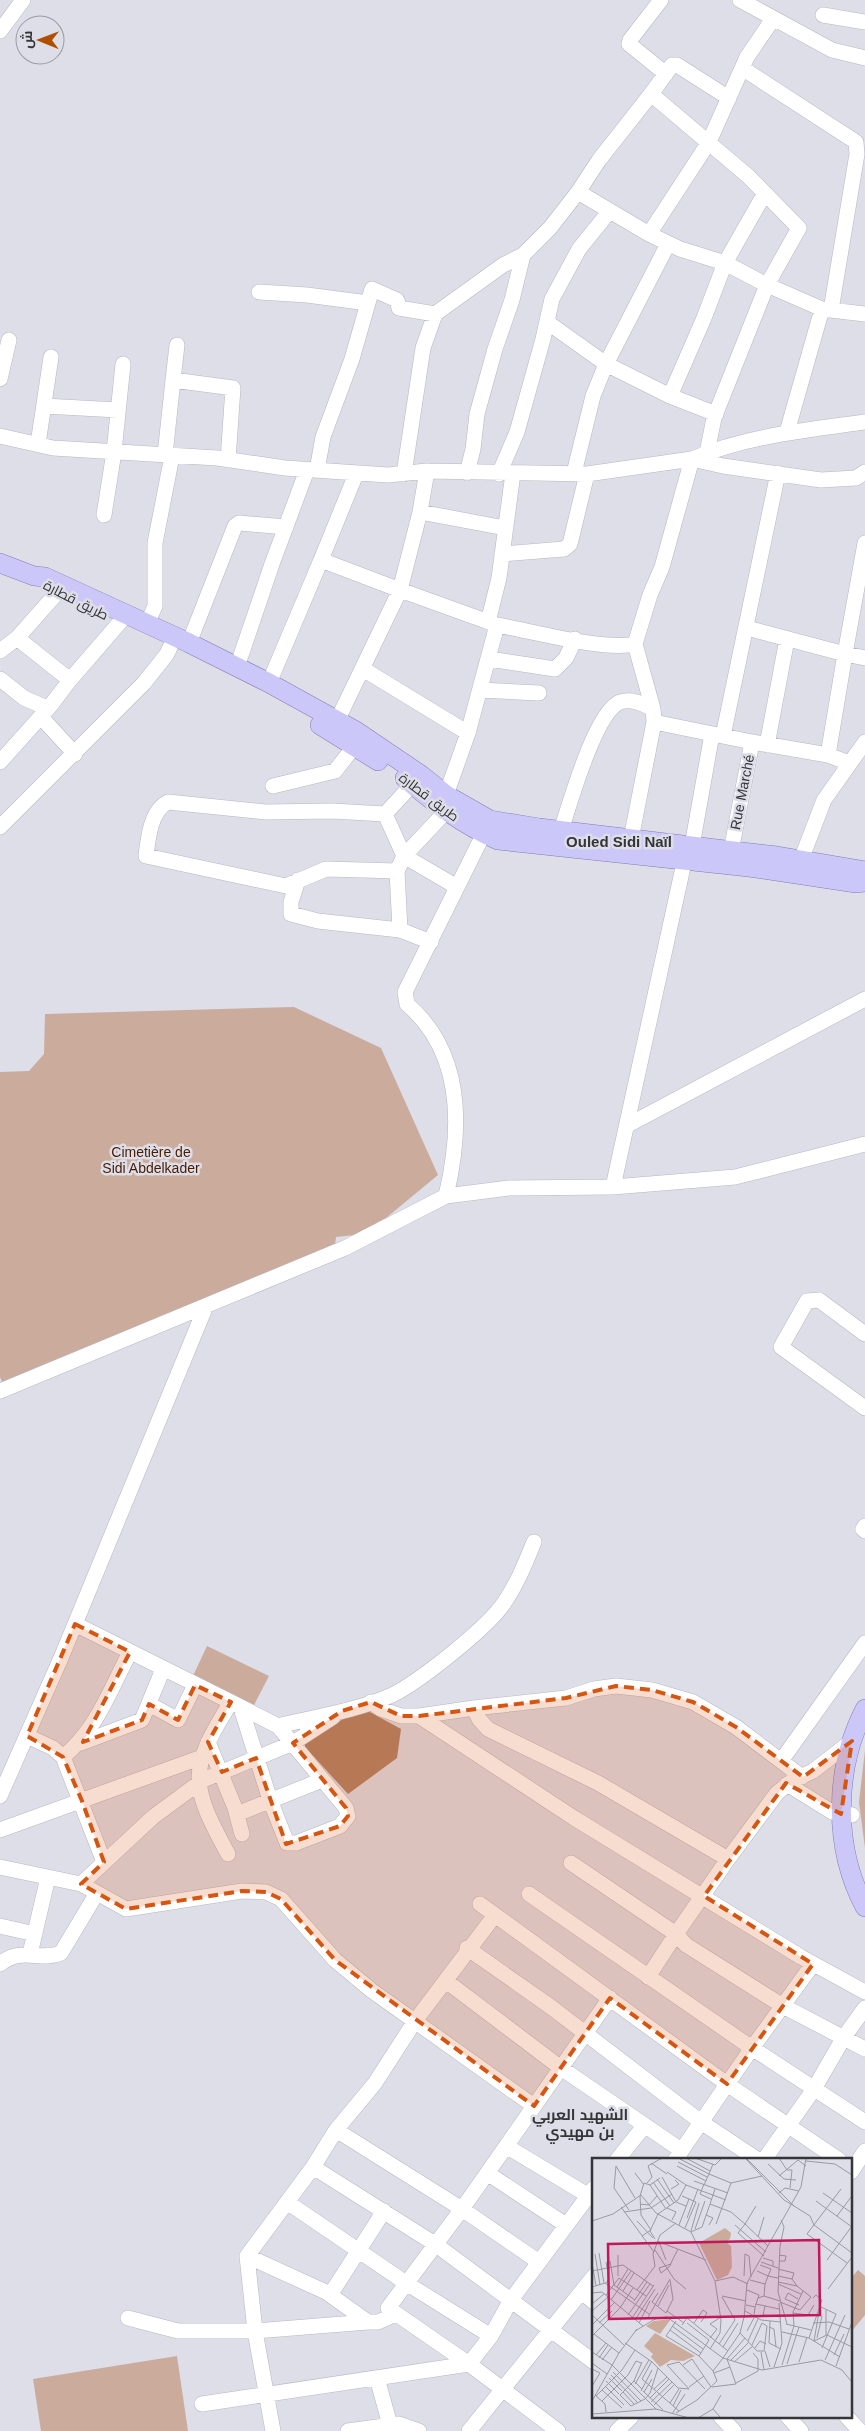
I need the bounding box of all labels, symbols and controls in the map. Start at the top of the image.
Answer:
north arrow [15,15,65,65]
text: ش [19,31,36,49]
street label: طريق قطارة [40,577,111,624]
street label: Rue Marché [727,753,757,831]
street label: طريق قطارة [395,769,462,826]
district label: Ouled Sidi Naïl [566,833,672,850]
park label: Cimetière de Sidi Abdelkader [102,1144,200,1176]
district label: الشهيد العربي بن مهيدي [532,2106,628,2144]
inset map [592,2158,852,2418]

